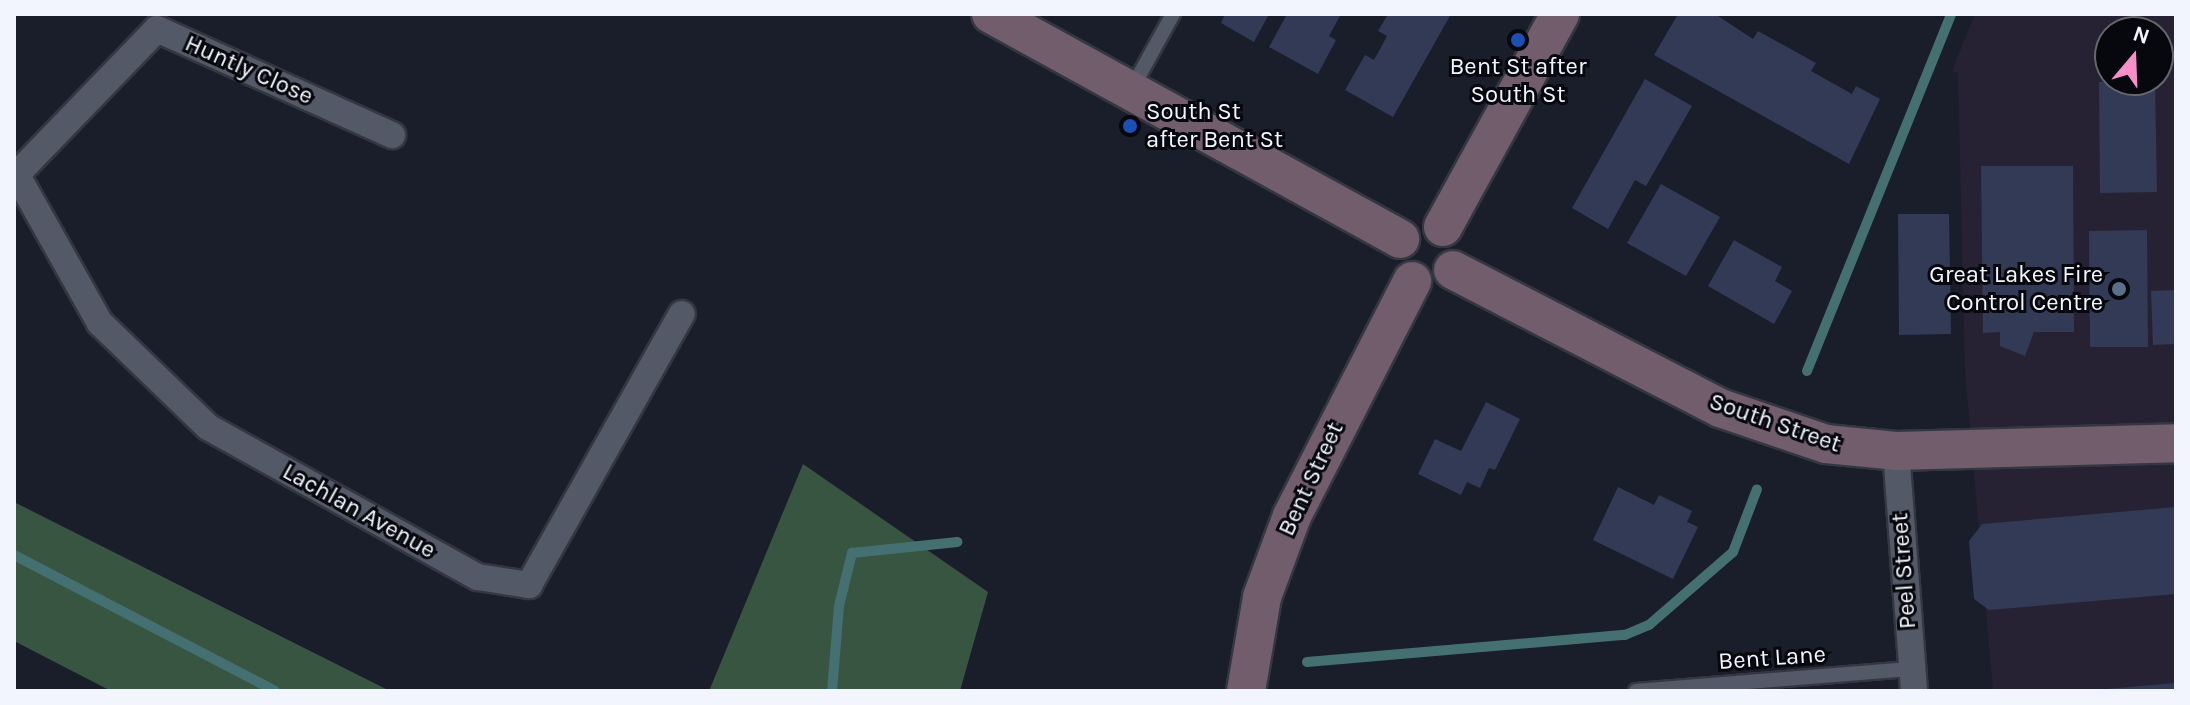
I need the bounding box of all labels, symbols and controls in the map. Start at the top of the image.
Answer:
north arrow [2094,16,2174,96]
text: N [2129,20,2153,50]
street label: Huntly Close [180,29,318,111]
marker: Bent St after South St [1509,31,1527,49]
place label: Bent St after South St [1449,53,1587,109]
place label: South St after Bent St [1146,98,1283,154]
marker: South St after Bent St [1121,117,1139,135]
place label: Great Lakes Fire Control Centre [1929,261,2103,317]
marker: Great Lakes Fire Control Centre [2110,280,2128,298]
street label: South Street [1705,387,1845,459]
street label: Bent Street [1272,417,1350,541]
street label: Lachlan Avenue [278,457,440,565]
street label: Peel Street [1886,512,1922,630]
street label: Bent Lane [1717,640,1827,676]

